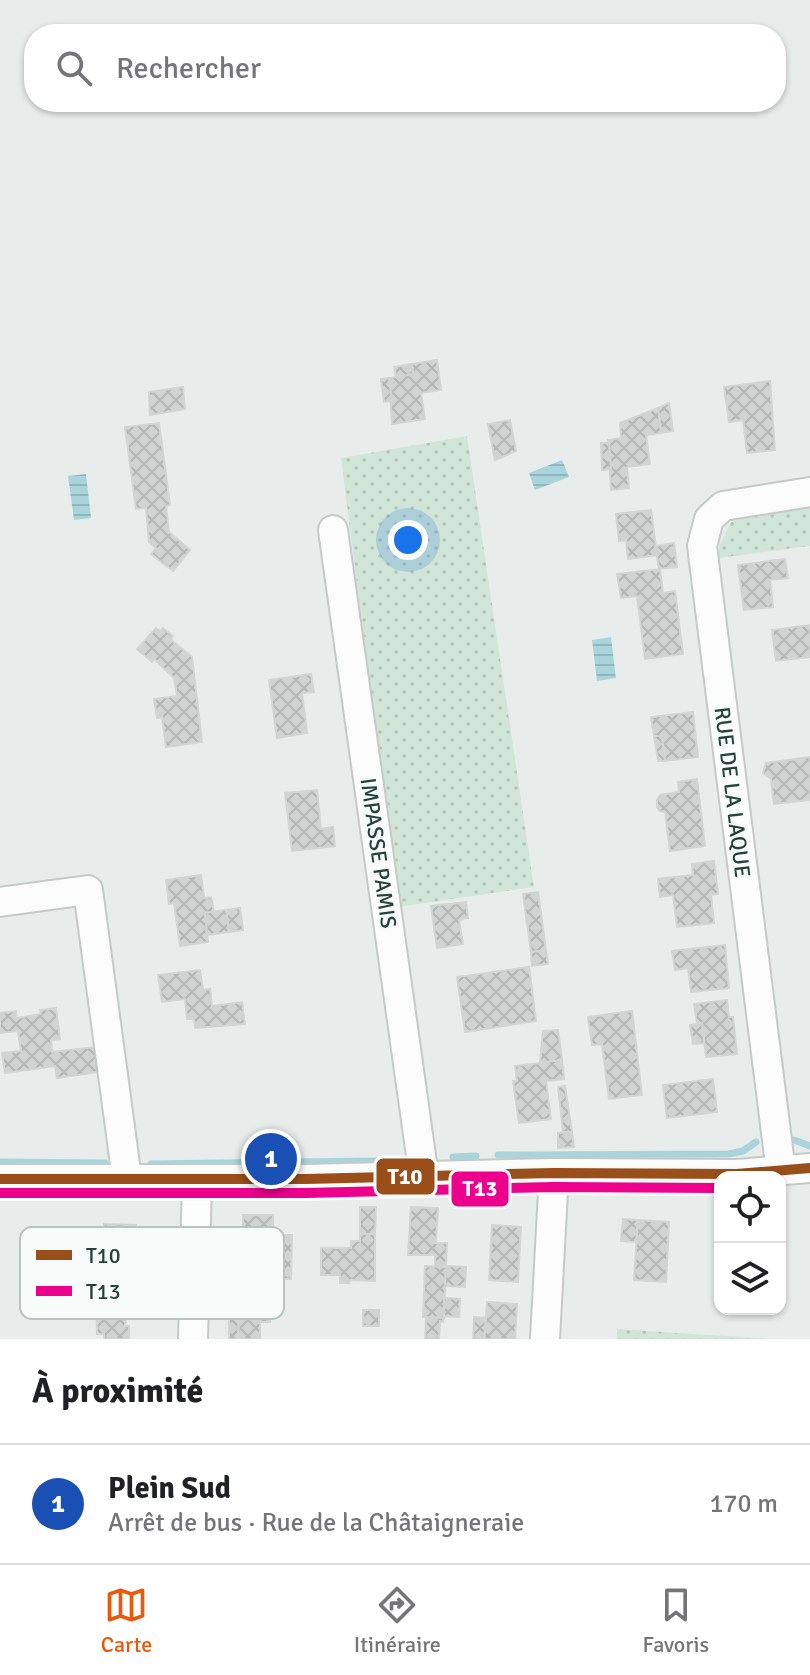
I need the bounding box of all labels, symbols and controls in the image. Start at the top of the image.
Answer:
search box [24,24,786,112]
icon: search [52,46,96,90]
text: Rechercher [116,50,261,87]
your location [388,520,428,560]
street label: RUE DE LA LAQUE [709,705,756,879]
street label: IMPASSE PAMIS [355,776,402,930]
pin: 1 [245,1129,297,1189]
line badge: T10 [375,1157,436,1196]
text: T10 [388,1163,423,1190]
line badge: T13 [450,1170,510,1208]
map controls [714,1171,786,1315]
button: locate [714,1171,786,1243]
text: T13 [463,1175,497,1202]
legend [20,1227,284,1319]
text: T10 [86,1242,121,1269]
button: layers [714,1243,786,1315]
text: T13 [86,1278,121,1305]
text: À proximité [32,1370,203,1412]
text: Plein Sud [108,1470,231,1507]
text: 1 [51,1488,65,1520]
text: 170 m [709,1488,778,1520]
text: Arrêt de bus · Rue de la Châtaigneraie [108,1507,524,1539]
tab: Carte [101,1583,152,1658]
tab: Itinéraire [354,1583,441,1658]
tab: Favoris [642,1583,709,1658]

